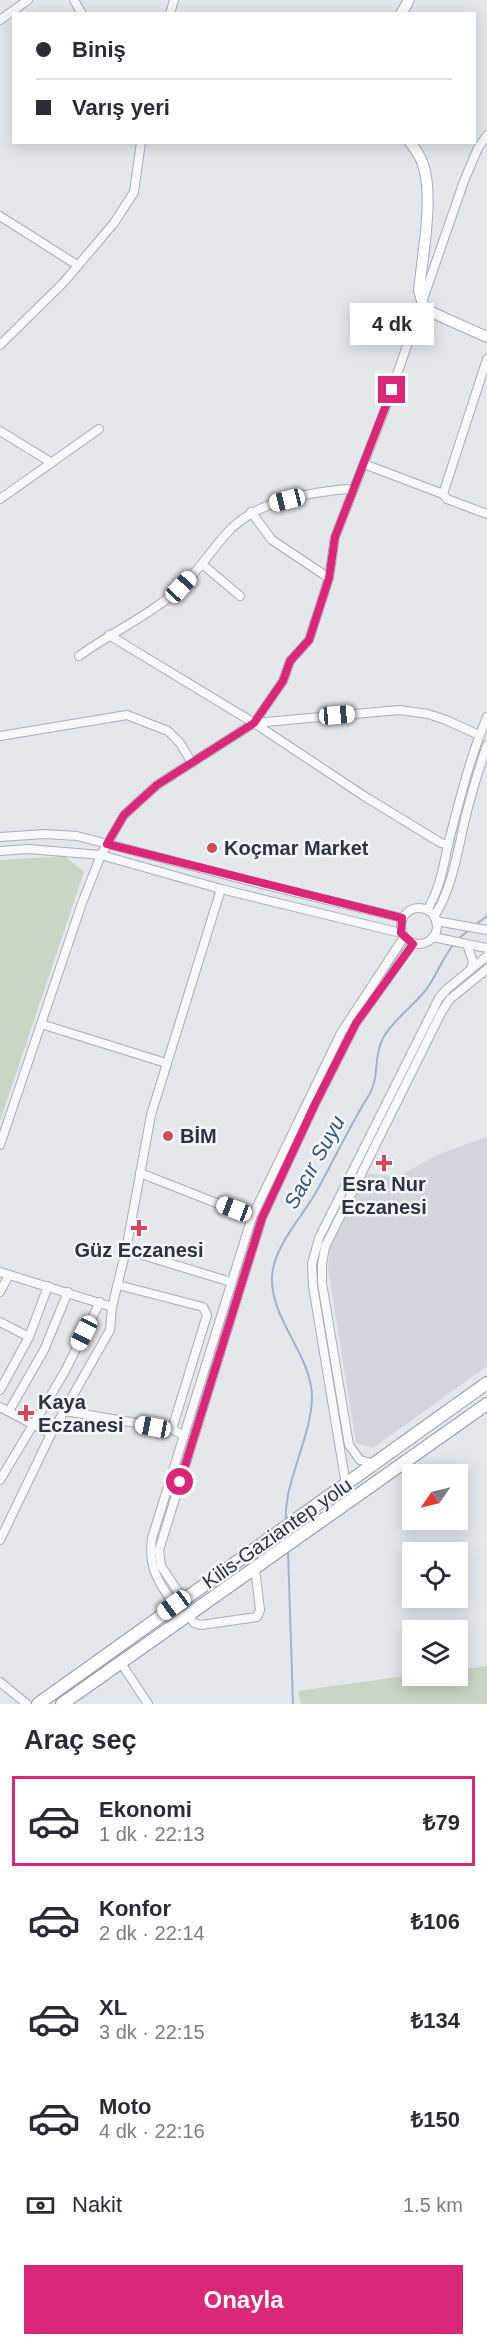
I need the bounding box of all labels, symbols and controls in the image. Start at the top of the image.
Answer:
text: Biniş [72,37,126,62]
text: Varış yeri [72,95,170,120]
callout: 4 dk [350,303,434,345]
text: 4 dk [372,313,412,335]
route end [378,376,405,403]
car [267,487,307,513]
car [162,568,200,606]
car [318,704,356,726]
place label: Koçmar Market [224,837,369,859]
marker: Koçmar Market [205,841,219,855]
water label: Sacır Suyu [279,1111,349,1212]
place label: BİM [180,1125,217,1147]
marker: BİM [161,1129,175,1143]
marker: Esra Nur Eczanesi [377,1156,391,1170]
place label: Esra Nur Eczanesi [341,1173,427,1218]
car [214,1194,254,1224]
marker: Güz Eczanesi [132,1221,146,1235]
place label: Güz Eczanesi [75,1239,203,1261]
car [68,1313,100,1353]
place label: Kaya Eczanesi [38,1391,124,1436]
marker: Kaya Eczanesi [19,1406,33,1420]
car [134,1415,172,1439]
north arrow [402,1464,468,1530]
map controls [402,1464,468,1686]
route start [166,1468,193,1495]
street label: Kilis-Gaziantep yolu [198,1473,356,1593]
button: locate [402,1542,468,1608]
car [154,1587,194,1623]
button: layers [402,1620,468,1686]
text: Araç seç [24,1725,137,1755]
icon: car [27,1794,81,1848]
text: Ekonomi [99,1797,192,1822]
text: ₺79 [423,1810,460,1835]
text: 1 dk · 22:13 [99,1823,205,1845]
icon: car [27,1893,81,1947]
text: Konfor [99,1896,171,1921]
text: ₺106 [411,1909,460,1934]
text: 2 dk · 22:14 [99,1922,205,1944]
icon: car [27,1992,81,2046]
text: XL [99,1995,127,2020]
text: ₺134 [411,2008,460,2033]
text: 3 dk · 22:15 [99,2021,205,2043]
icon: car [27,2091,81,2145]
text: Moto [99,2094,152,2119]
text: ₺150 [411,2107,460,2132]
text: 4 dk · 22:16 [99,2120,205,2142]
icon: cash [24,2189,57,2222]
text: Nakit [72,2192,122,2217]
text: 1.5 km [403,2194,463,2216]
button: Onayla [24,2265,463,2334]

